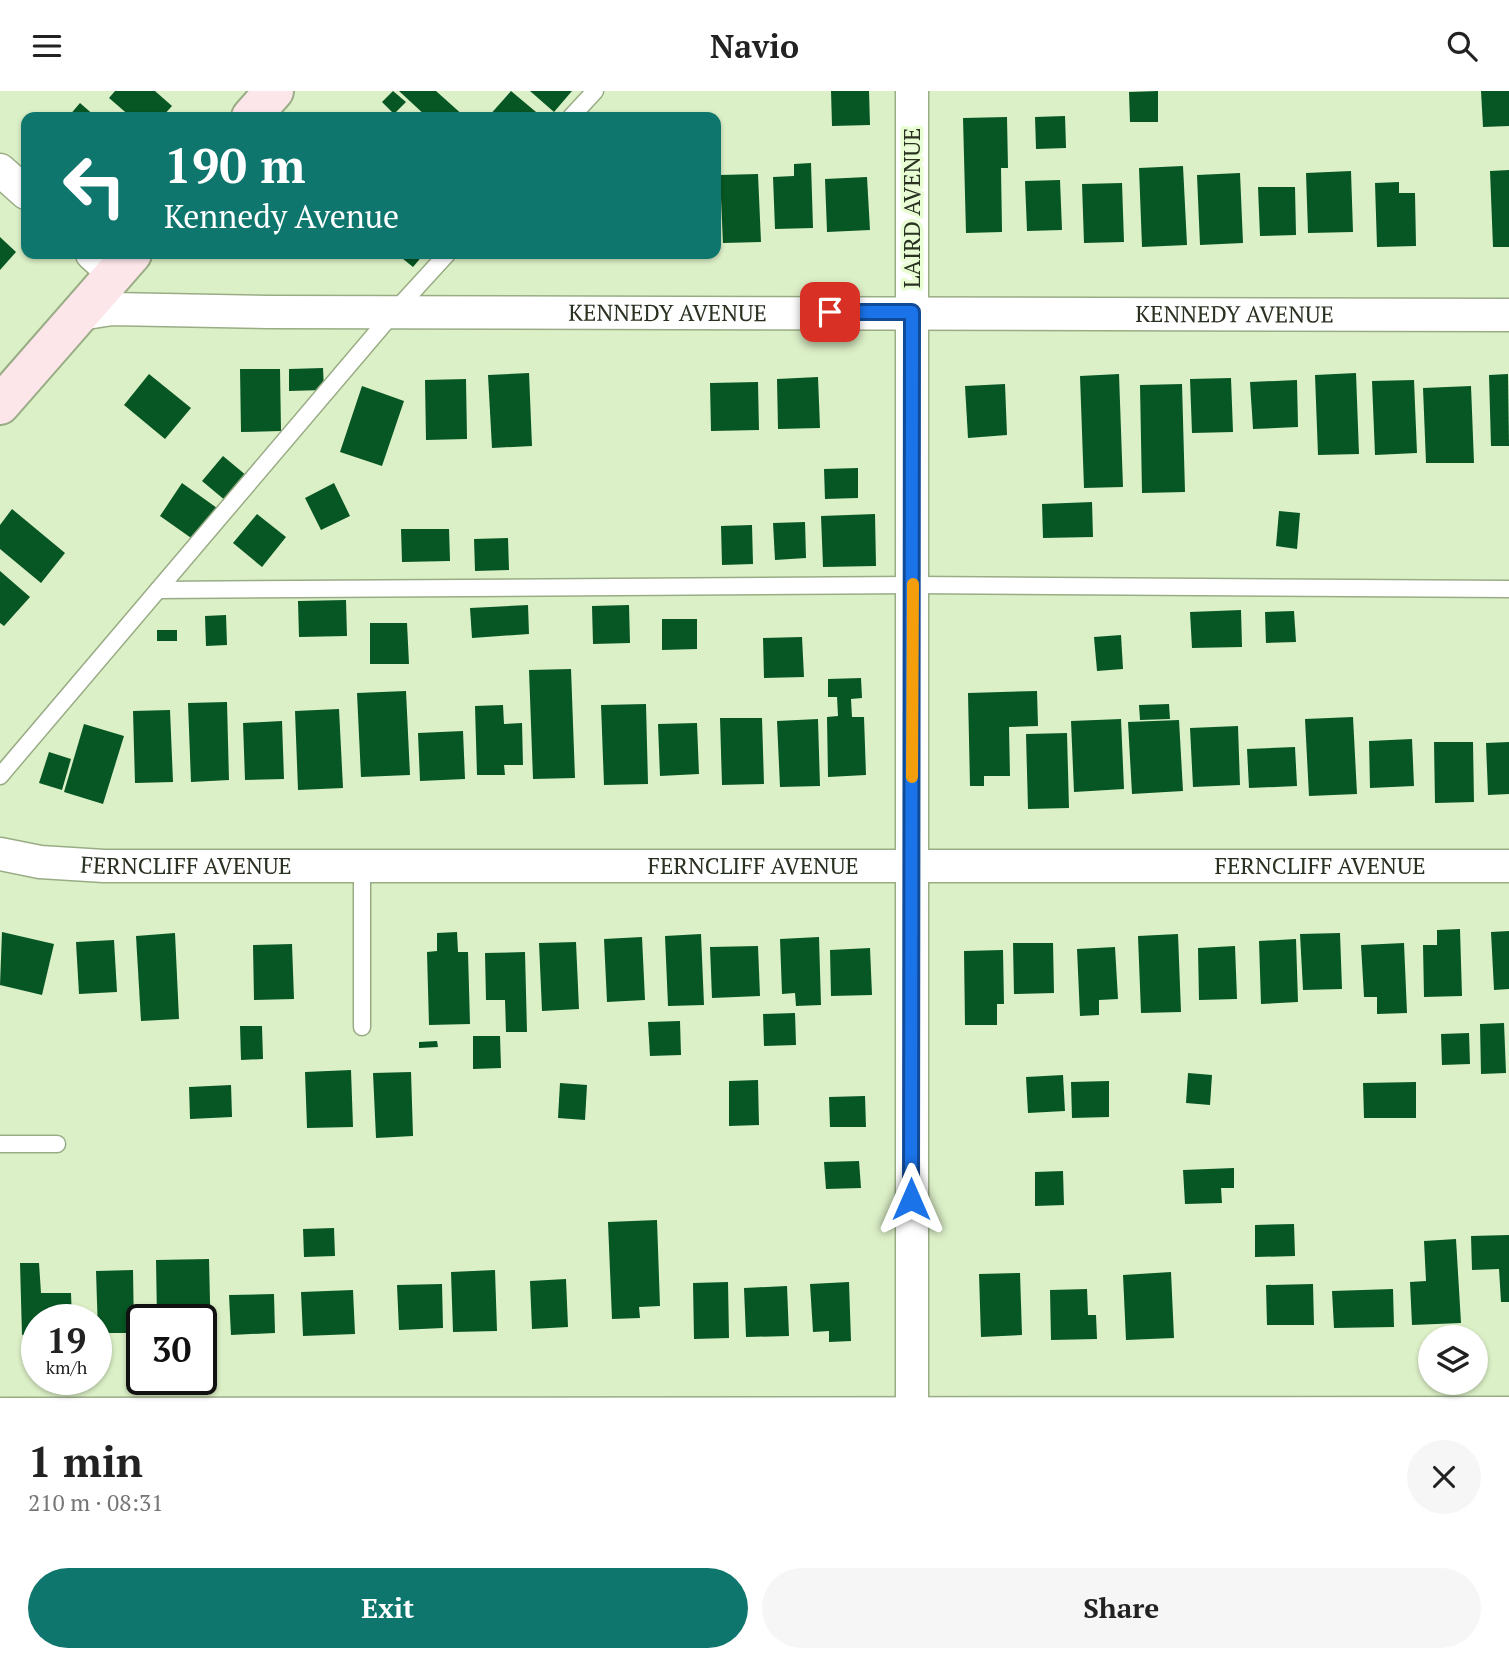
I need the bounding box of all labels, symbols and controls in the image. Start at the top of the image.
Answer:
text: Navio [710,25,799,67]
icon: menu [28,27,66,65]
icon: search [1443,27,1481,65]
street label: LAIRD AVENUE [896,128,927,288]
text: 190 m [164,132,306,197]
icon: left [49,140,140,231]
text: Kennedy Avenue [164,195,399,237]
pin [800,282,860,342]
icon: arrive [811,293,849,331]
street label: KENNEDY AVENUE [568,297,767,328]
street label: KENNEDY AVENUE [1135,298,1334,330]
street label: FERNCLIFF AVENUE [80,849,292,881]
street label: FERNCLIFF AVENUE [647,850,859,881]
street label: FERNCLIFF AVENUE [1214,850,1426,881]
position arrow [874,1162,948,1236]
speed limit sign: 30 [126,1304,217,1395]
text: 19 [47,1317,86,1363]
map controls [1418,1325,1488,1395]
button: layers [1418,1325,1488,1395]
text: km/h [46,1355,87,1379]
text: 1 min [28,1433,143,1489]
button: close [1407,1440,1481,1514]
text: 210 m · 08:31 [28,1487,163,1518]
button: Exit [28,1568,748,1648]
button: Share [762,1568,1481,1648]

